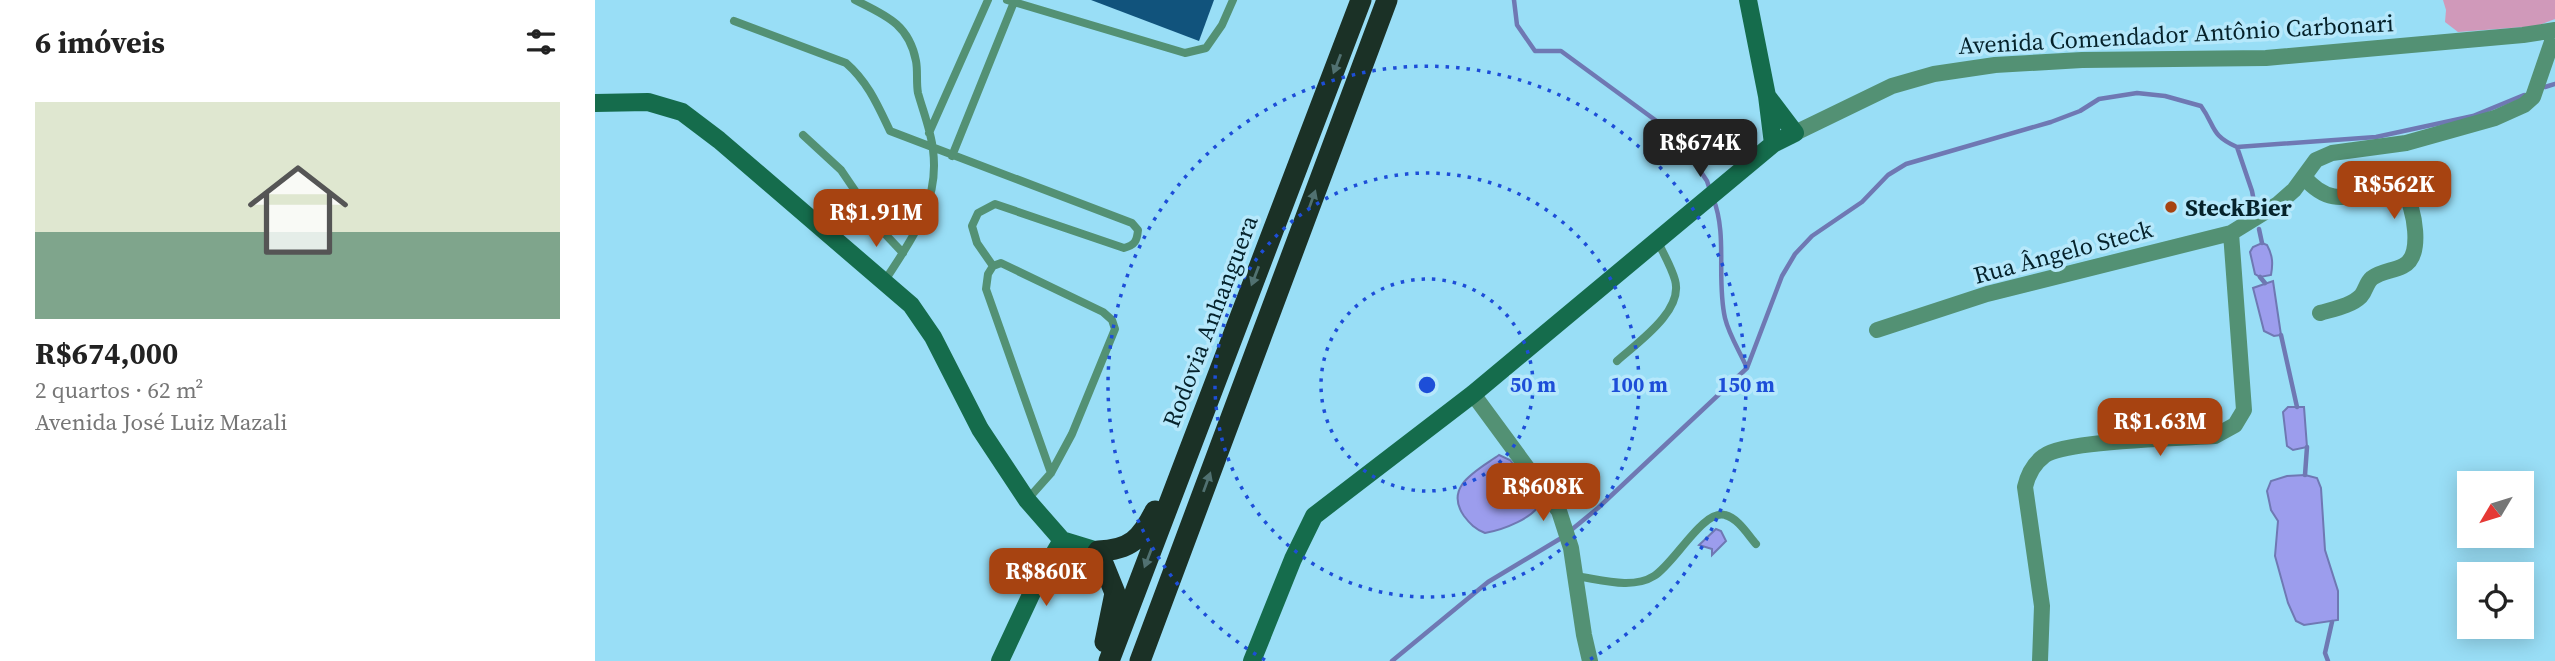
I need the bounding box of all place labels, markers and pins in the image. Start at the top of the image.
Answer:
pin: R$674K [1643,120,1757,179]
pin: R$562K [2337,162,2451,221]
pin: R$1.91M [811,190,941,249]
place label: SteckBier [2185,191,2293,224]
marker: SteckBier [2163,199,2179,215]
centre of rings [1415,373,1439,397]
pin: R$1.63M [2095,398,2225,458]
pin: R$608K [1486,463,1600,523]
pin: R$860K [989,548,1103,608]

